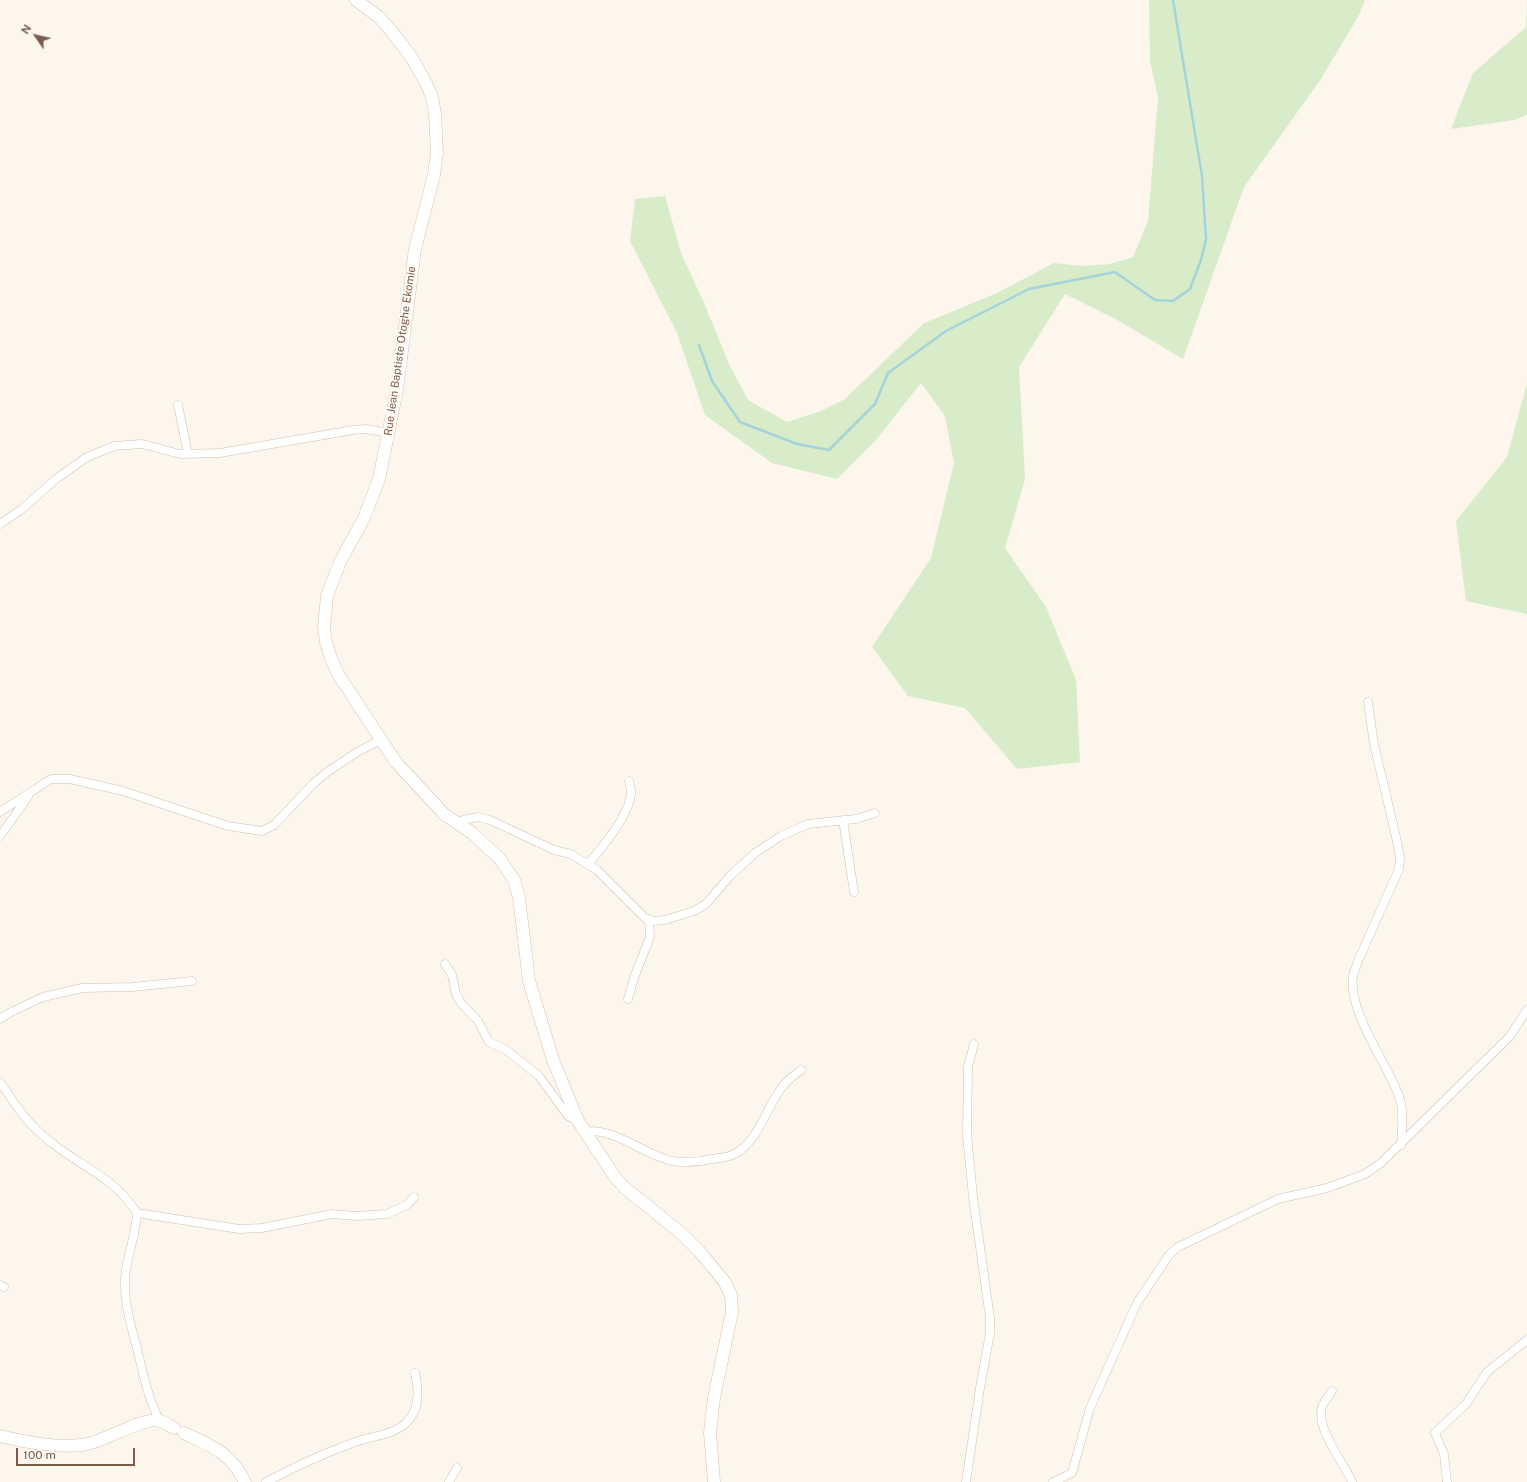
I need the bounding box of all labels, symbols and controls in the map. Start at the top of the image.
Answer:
north arrow [16,16,56,56]
text: N [19,22,33,36]
street label: Rue Jean Baptiste Otoghe Ekomie [382,265,418,437]
scale bar [18,1440,137,1466]
text: 100 m [23,1448,56,1462]

